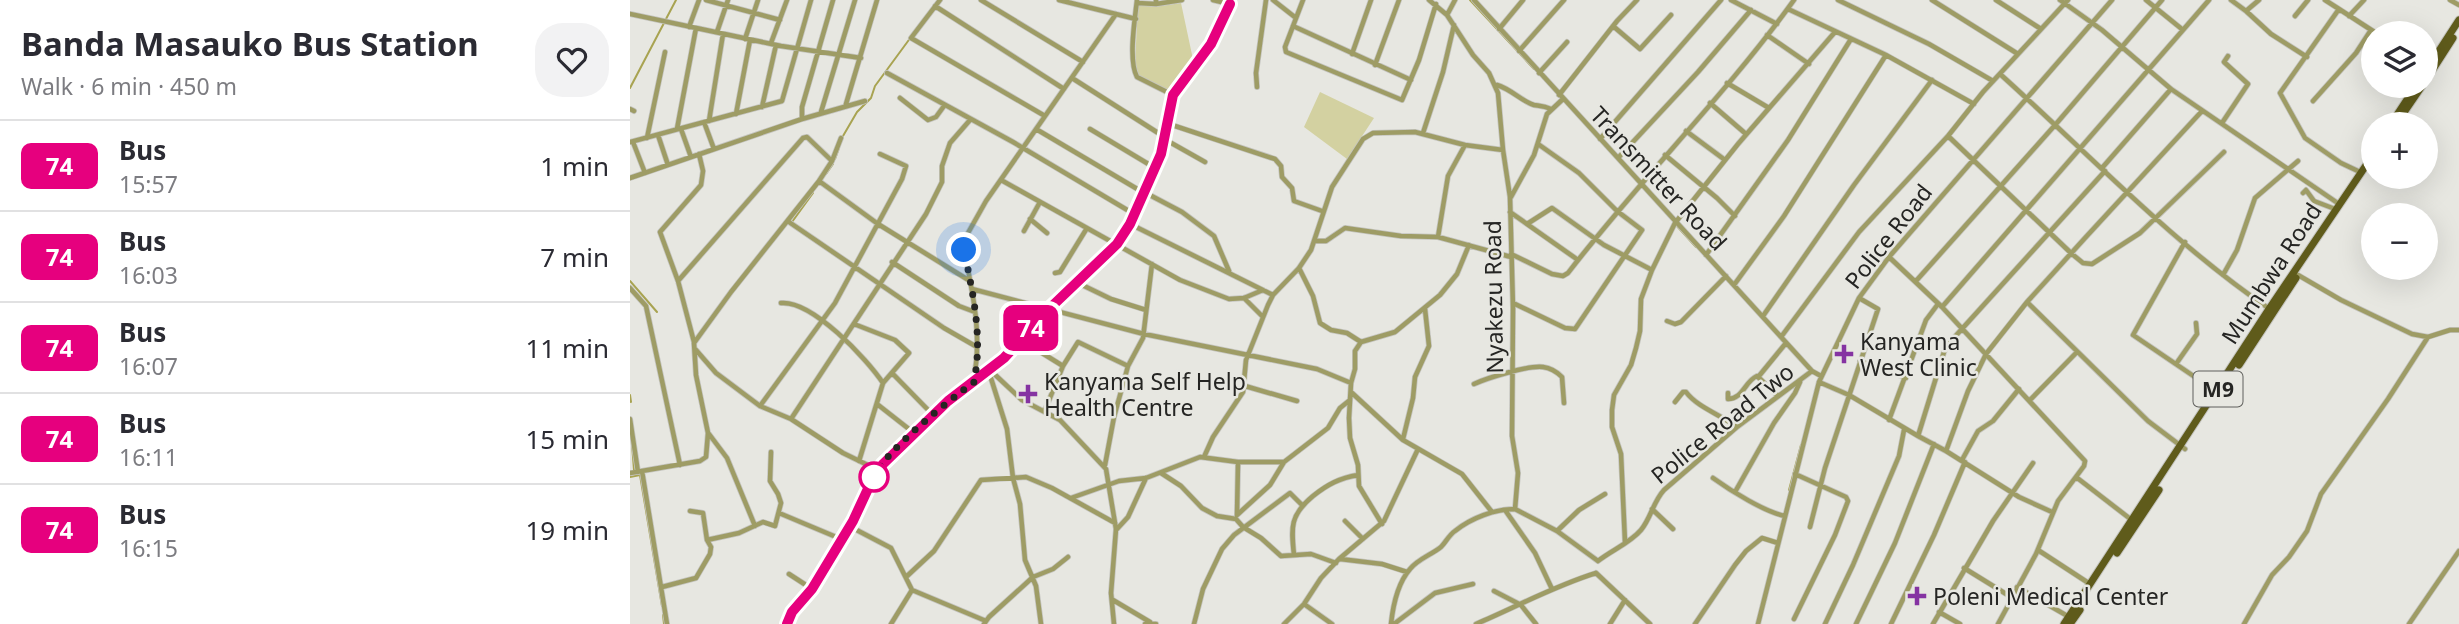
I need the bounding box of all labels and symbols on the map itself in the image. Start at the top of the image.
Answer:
street label: Transmitter Road [1584,99,1734,257]
street label: Police Road [1837,177,1939,295]
street label: Mumbwa Road [2213,196,2329,350]
street label: Nyakezu Road [1476,220,1510,374]
your location [946,232,981,267]
line badge: 74 [1000,305,1062,351]
place label: Kanyama West Clinic [1860,325,1977,383]
marker: Kanyama West Clinic [1834,344,1854,364]
street label: Police Road Two [1644,355,1800,491]
place label: Kanyama Self Help Health Centre [1044,365,1246,423]
road number: M9 [2194,372,2242,406]
marker: Kanyama Self Help Health Centre [1018,384,1038,404]
unlabelled marker [859,462,889,492]
place label: Poleni Medical Center [1933,580,2169,612]
marker: Poleni Medical Center [1907,586,1927,606]

